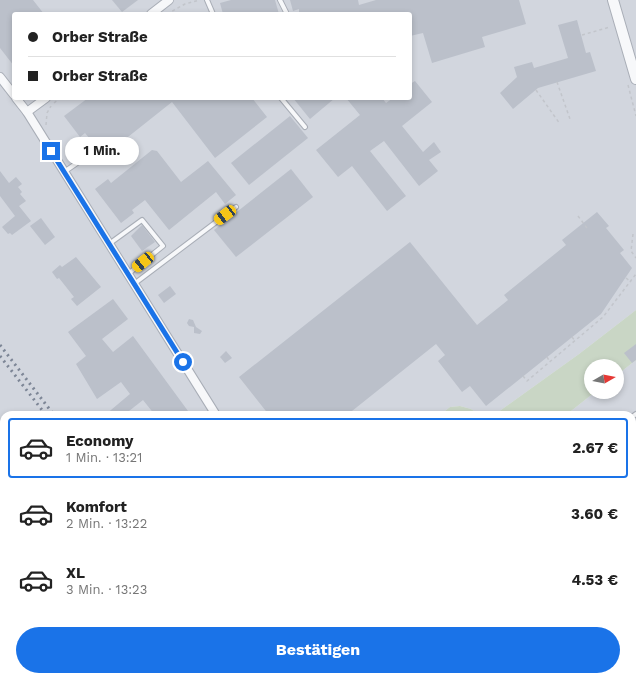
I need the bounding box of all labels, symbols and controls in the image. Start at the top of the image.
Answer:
text: Orber Straße [52,28,148,46]
text: Orber Straße [52,67,148,85]
callout: 1 Min. [65,137,139,165]
route end [42,142,60,160]
text: 1 Min. [84,143,120,158]
car [212,203,238,227]
car [130,250,156,274]
route start [174,353,192,371]
north arrow [584,359,624,399]
map controls [584,359,624,399]
icon: car [18,430,54,466]
text: Economy [66,432,133,450]
text: 2.67 € [572,439,618,457]
text: 1 Min. · 13:21 [66,450,142,465]
icon: car [18,496,54,532]
text: Komfort [66,498,127,516]
text: 3.60 € [571,505,618,523]
text: 2 Min. · 13:22 [66,516,147,531]
icon: car [18,562,54,598]
text: XL [66,564,85,582]
text: 4.53 € [572,571,618,589]
text: 3 Min. · 13:23 [66,582,147,597]
button: Bestätigen [16,627,620,673]

